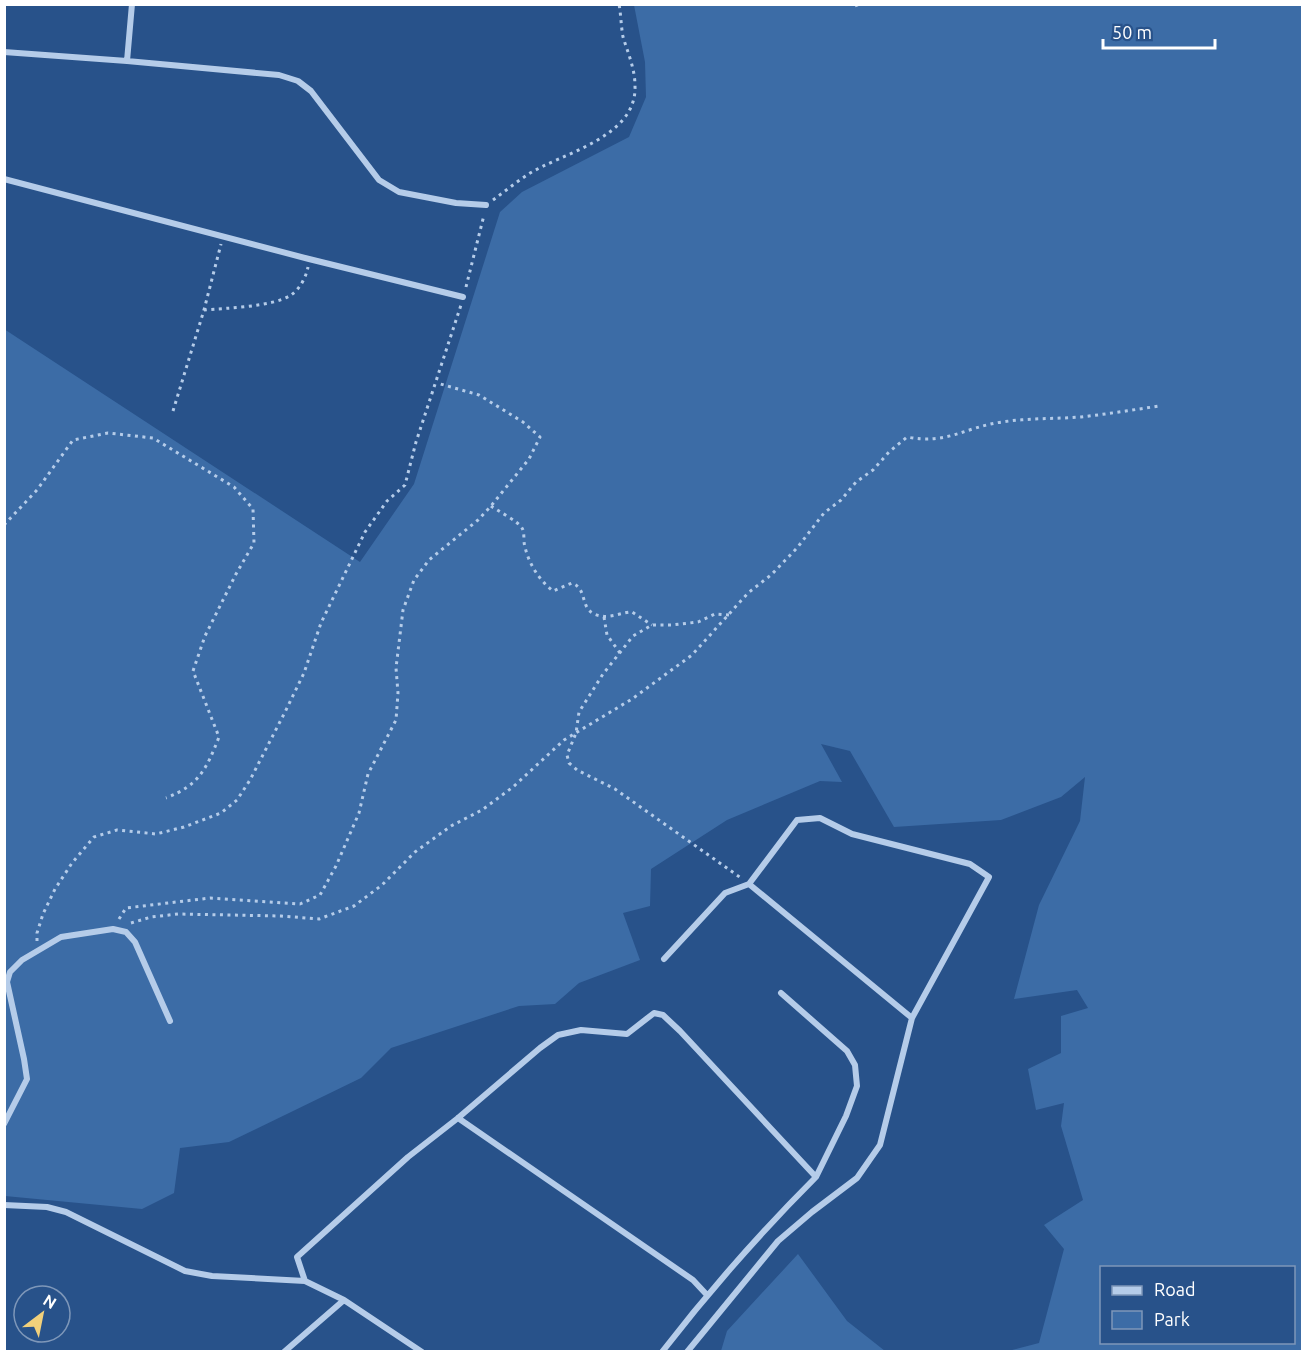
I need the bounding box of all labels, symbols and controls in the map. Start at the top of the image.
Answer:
scale bar [1103,12,1216,50]
text: 50 m [1112,22,1152,42]
legend [1100,1266,1295,1344]
text: Road [1154,1279,1196,1299]
north arrow [12,1284,72,1344]
text: N [40,1290,60,1312]
text: Park [1154,1309,1190,1329]

